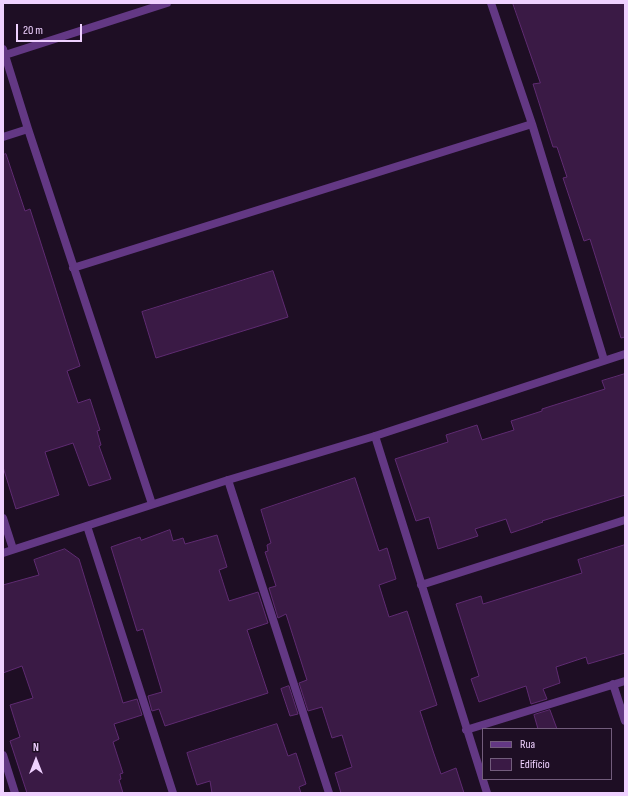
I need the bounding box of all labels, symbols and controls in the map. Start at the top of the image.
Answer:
scale bar [18,16,84,42]
text: 20 m [23,23,43,38]
legend [482,728,612,780]
text: Rua [520,737,535,752]
north arrow [16,740,56,780]
text: N [33,741,39,754]
text: Edifício [520,757,550,772]

